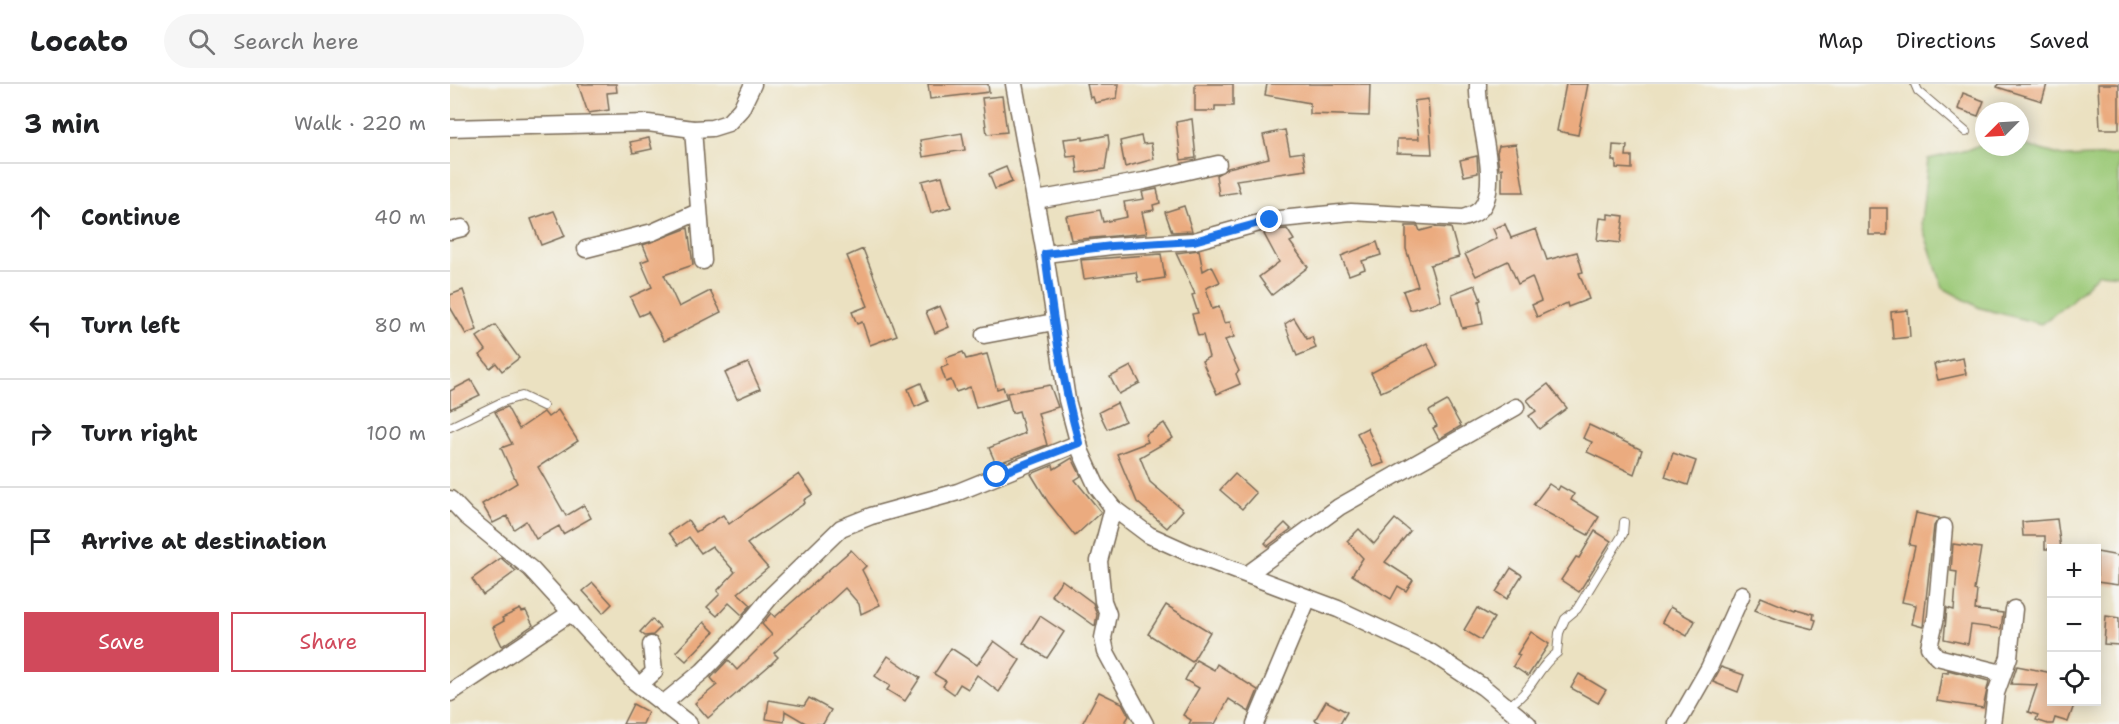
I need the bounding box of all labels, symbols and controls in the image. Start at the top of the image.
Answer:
search box [164,14,584,68]
text: Locato [30,22,128,60]
icon: search [185,25,218,58]
text: Search here [233,27,359,56]
text: Map [1818,27,1863,55]
text: Directions [1896,27,1996,55]
text: Saved [2029,27,2089,55]
north arrow [1975,102,2029,156]
text: 3 min [24,106,100,141]
text: Walk · 220 m [294,110,426,136]
icon: ahead [24,201,57,234]
text: Continue [81,203,181,232]
text: 40 m [374,204,426,230]
route end [1256,206,1282,232]
icon: left [24,309,57,342]
text: Turn left [81,311,180,340]
text: 80 m [374,312,426,338]
icon: right [24,417,57,450]
text: Turn right [81,419,198,448]
text: 100 m [366,420,426,446]
route start [983,461,1009,487]
icon: arrive [24,525,57,558]
text: Arrive at destination [81,527,327,556]
map controls [2047,544,2101,706]
button: + [2047,544,2101,598]
button: − [2047,598,2101,652]
button: Save [24,612,219,672]
button: Share [231,612,426,672]
button: locate [2047,652,2101,706]

